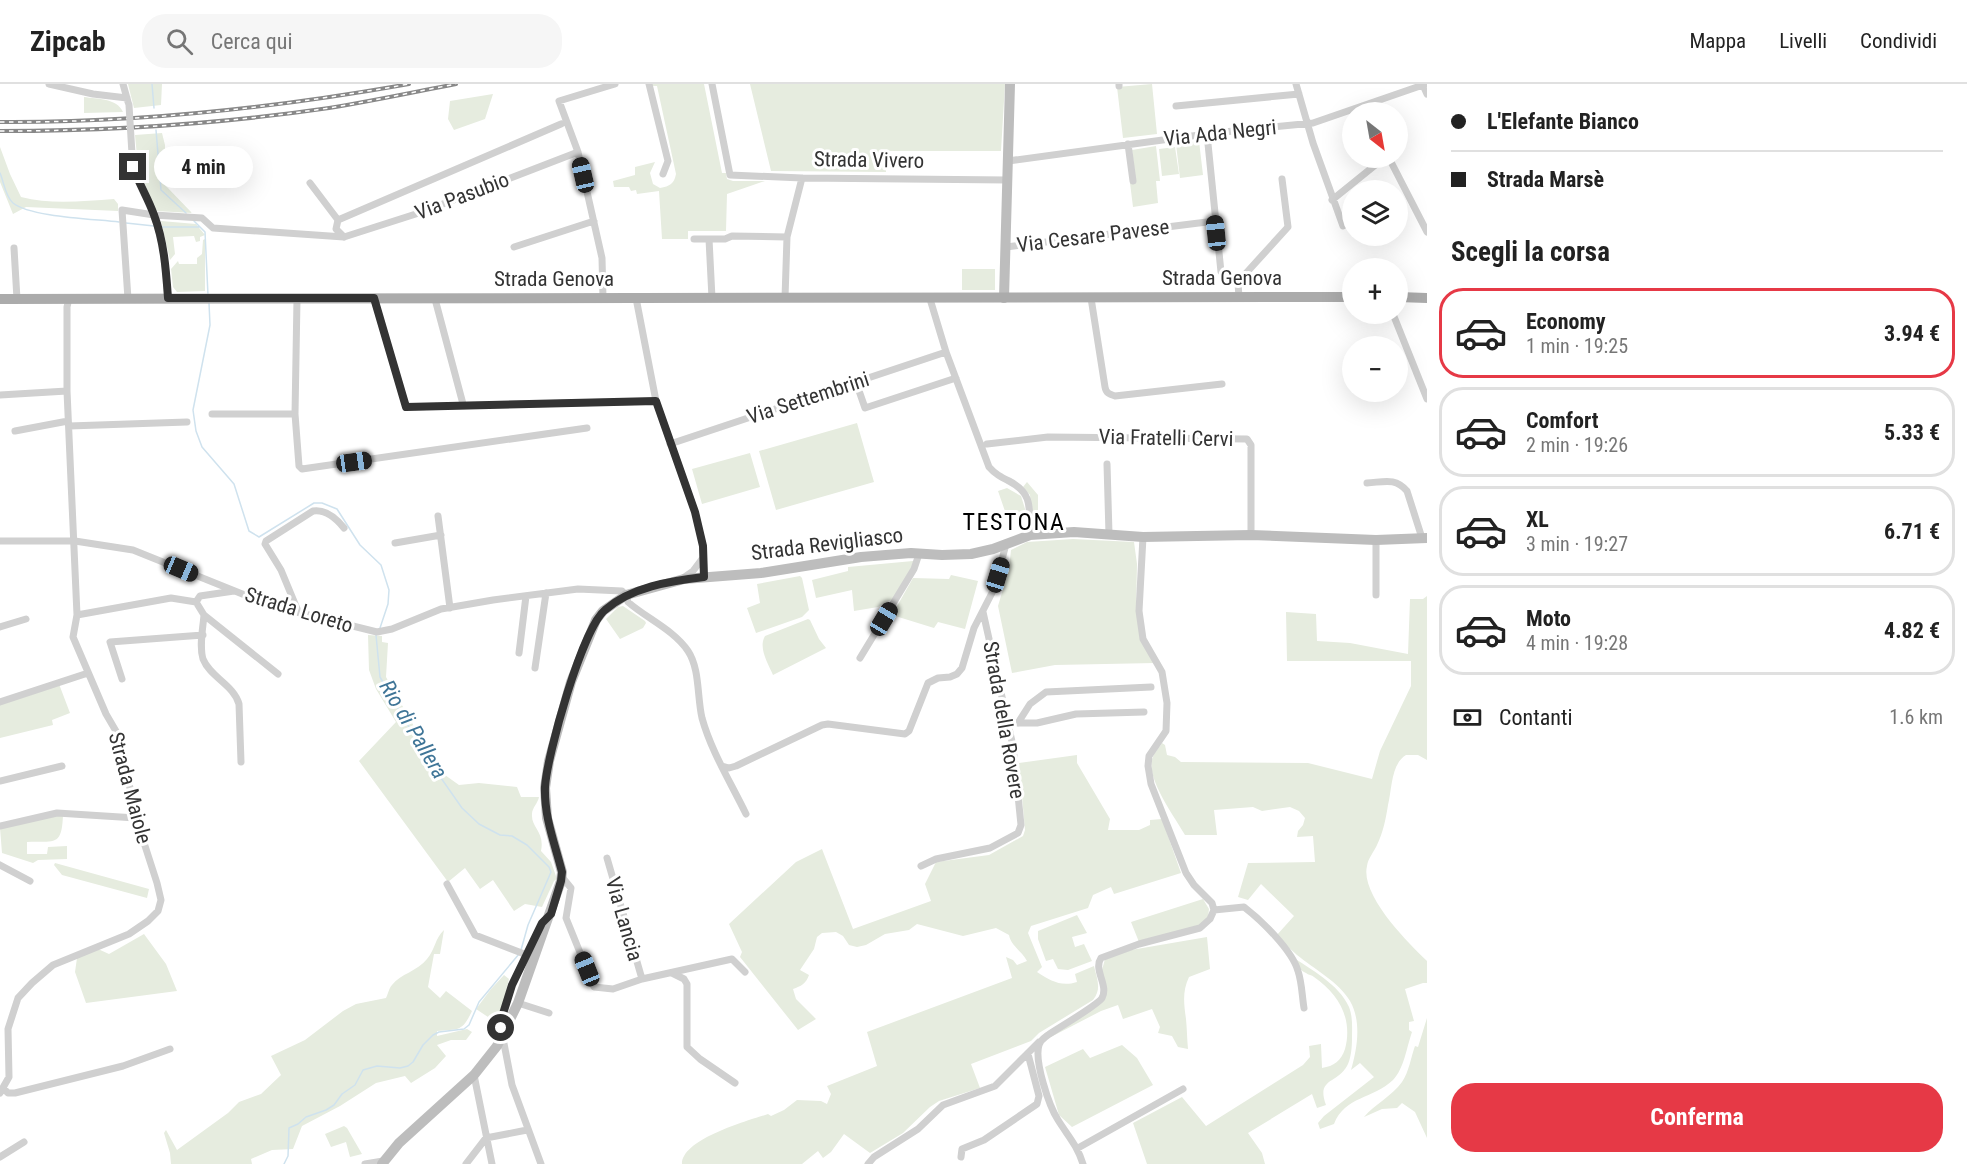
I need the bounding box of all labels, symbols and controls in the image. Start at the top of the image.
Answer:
search box [142,14,562,68]
text: Zipcab [30,25,106,58]
icon: search [163,25,196,58]
text: Cerca qui [211,29,292,54]
text: Mappa [1689,29,1746,53]
text: Livelli [1779,29,1827,53]
text: Condividi [1860,29,1937,53]
north arrow [1342,102,1408,168]
map controls [1342,102,1408,402]
text: L'Elefante Bianco [1487,109,1639,134]
street label: Via Ada Negri [1162,115,1278,151]
callout: 4 min [154,146,253,188]
street label: Strada Vivero [814,147,924,173]
route end [119,153,146,180]
text: 4 min [181,155,226,179]
car [570,155,596,195]
street label: Via Pasubio [412,167,512,225]
text: Strada Marsè [1487,167,1604,192]
button: layers [1342,180,1408,246]
car [1205,214,1227,252]
street label: Via Cesare Pavese [1015,215,1171,257]
text: Scegli la corsa [1451,236,1610,268]
button: + [1342,258,1408,324]
street label: Strada Genova [1162,266,1282,290]
street label: Strada Genova [494,267,614,291]
icon: car [1454,306,1508,360]
text: Economy [1526,309,1606,334]
text: 3.94 € [1884,321,1940,346]
text: 1 min · 19:25 [1526,334,1628,358]
button: − [1342,336,1408,402]
street label: Via Settembrini [744,367,872,429]
icon: car [1454,405,1508,459]
text: Comfort [1526,408,1599,433]
text: 5.33 € [1884,420,1940,445]
street label: Via Fratelli Cervi [1098,425,1234,451]
text: 2 min · 19:26 [1526,433,1628,457]
car [335,451,373,473]
icon: car [1454,504,1508,558]
text: XL [1526,507,1549,532]
district label: TESTONA [963,508,1065,536]
text: 6.71 € [1884,519,1940,544]
street label: Strada Revigliasco [750,523,904,565]
text: 3 min · 19:27 [1526,532,1628,556]
car [161,554,201,584]
car [984,555,1012,595]
street label: Strada Loreto [242,582,356,638]
car [867,599,901,639]
icon: car [1454,603,1508,657]
text: Moto [1526,606,1571,631]
text: 4.82 € [1884,618,1940,643]
text: 4 min · 19:28 [1526,631,1628,655]
street label: Strada della Rovere [978,639,1030,801]
water label: Rio di Pallera [374,675,453,783]
icon: cash [1451,701,1484,734]
text: Contanti [1499,705,1572,730]
text: 1.6 km [1889,705,1943,729]
street label: Strada Maiole [104,730,156,846]
street label: Via Lancia [601,874,647,964]
car [572,949,602,989]
route start [487,1014,514,1041]
button: Conferma [1451,1083,1943,1152]

